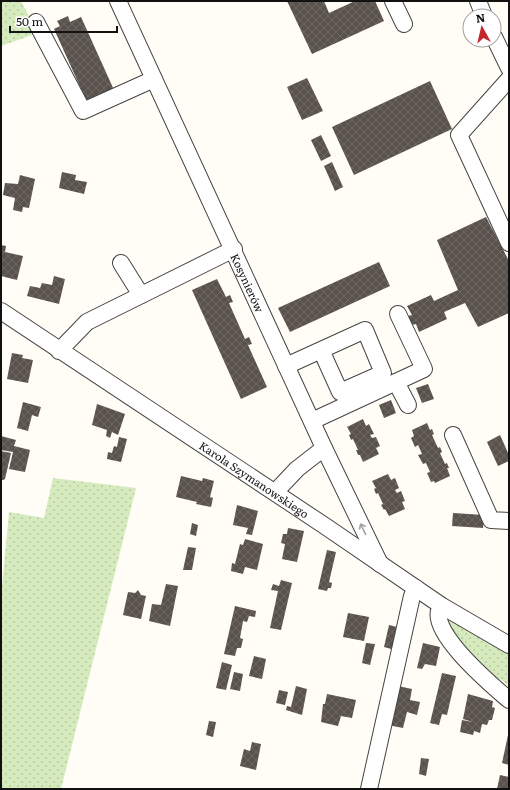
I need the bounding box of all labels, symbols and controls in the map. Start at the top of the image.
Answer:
scale bar [10,8,117,34]
north arrow [462,8,502,48]
text: N [475,9,486,26]
text: 50 m [16,12,43,30]
street label: Kosynierów [227,251,268,315]
street label: Karola Szymanowskiego [196,437,312,521]
one-way arrow [359,523,366,535]

